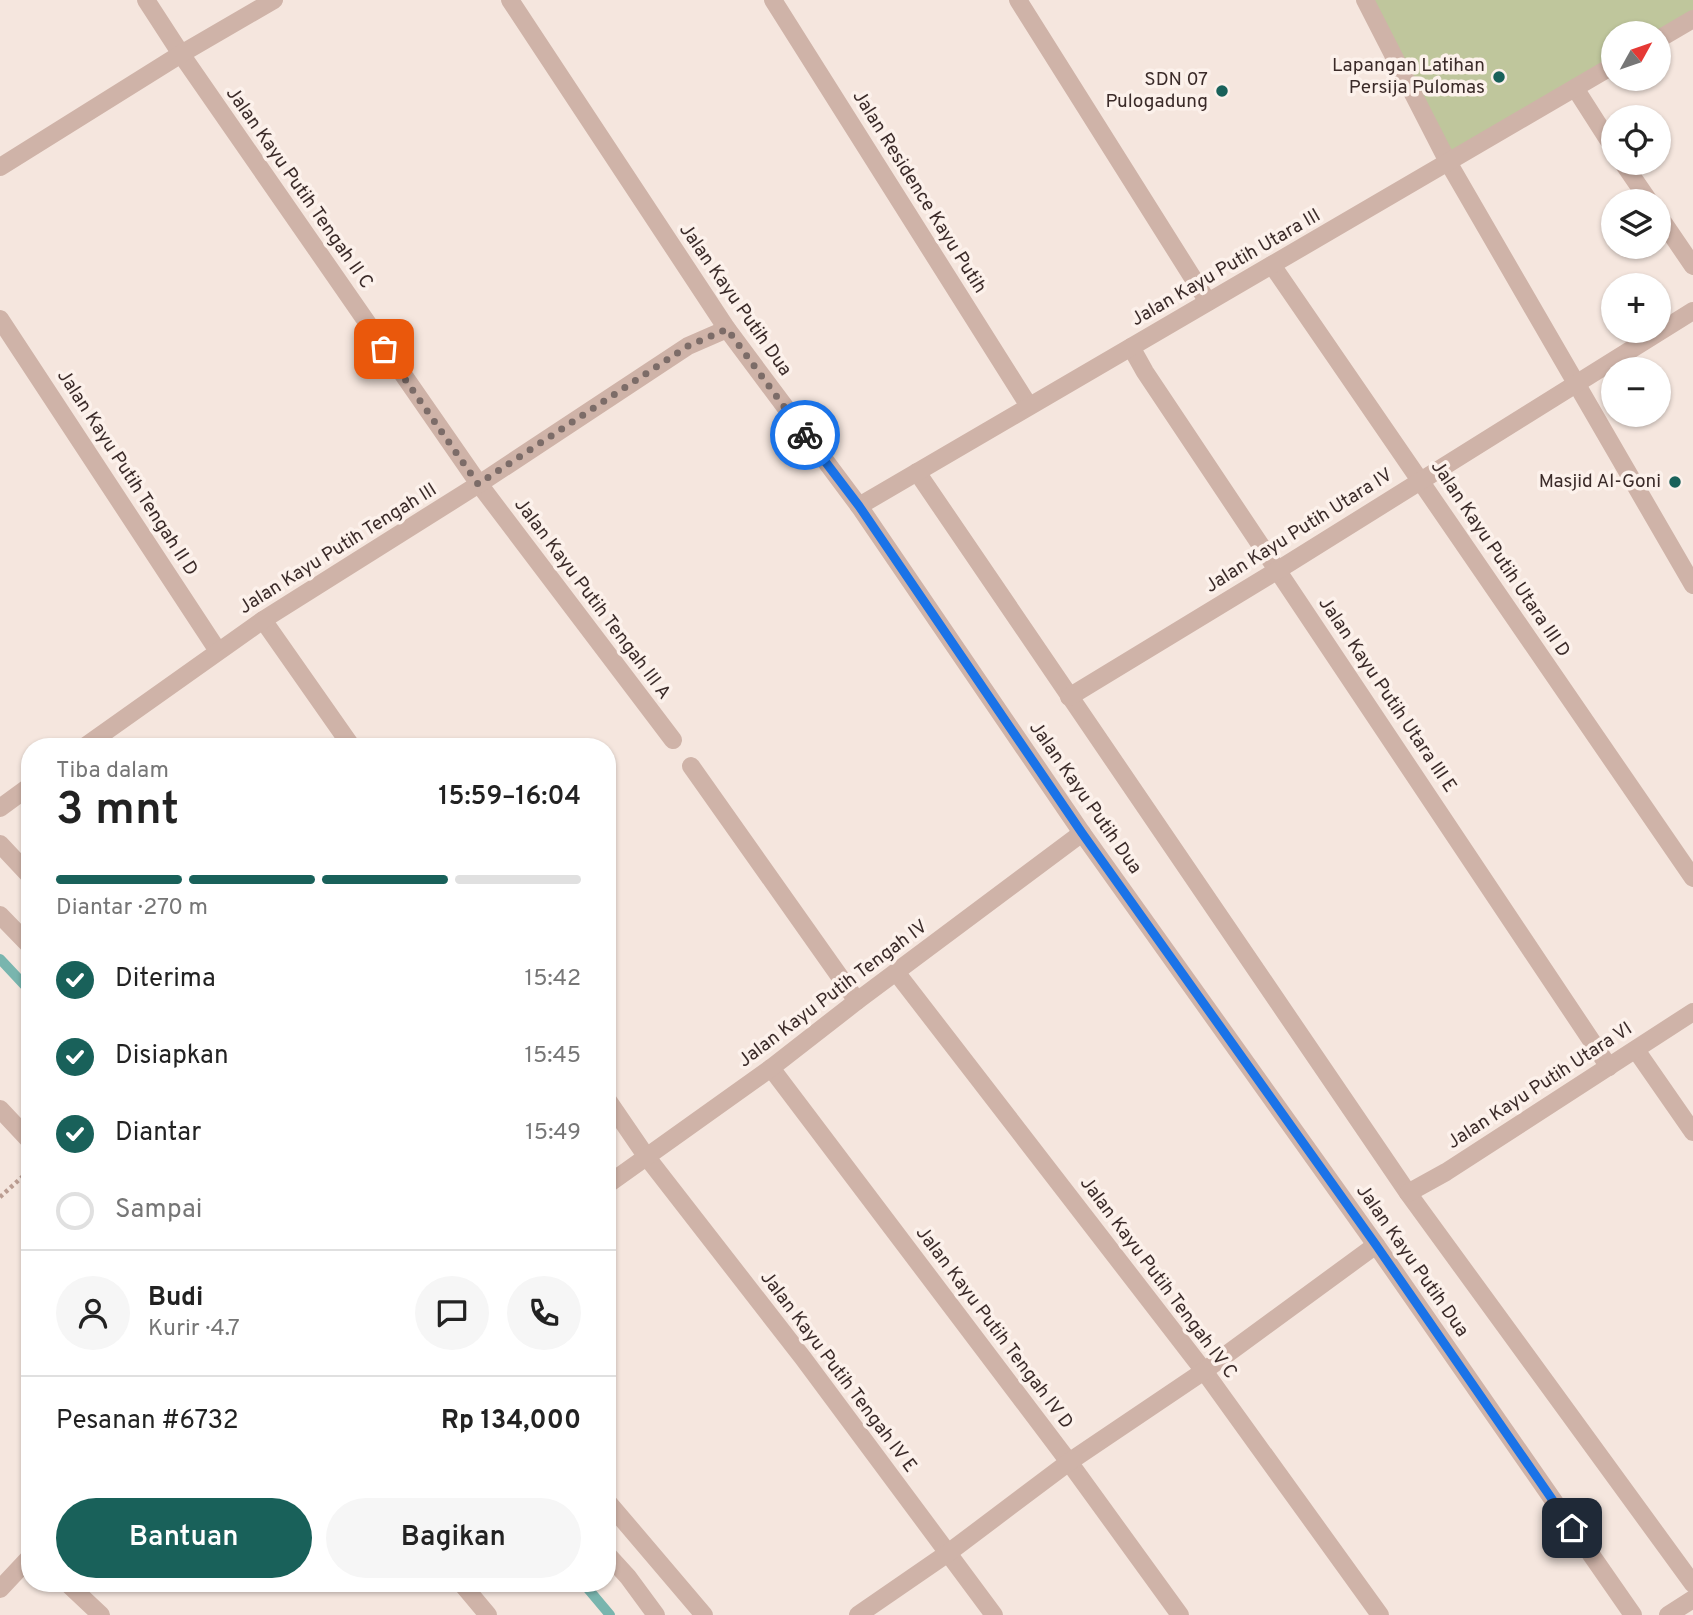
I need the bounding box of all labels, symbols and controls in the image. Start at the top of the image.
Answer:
north arrow [1601,21,1671,91]
map controls [1601,21,1671,427]
place label: Lapangan Latihan Persija Pulomas [1332,54,1485,100]
place label: SDN 07 Pulogadung [1105,68,1208,114]
marker: Lapangan Latihan Persija Pulomas [1491,69,1507,85]
street label: Jalan Kayu Putih Tengah II C [220,82,378,294]
marker: SDN 07 Pulogadung [1214,83,1230,99]
street label: Jalan Residence Kayu Putih [846,86,992,298]
button: locate [1601,105,1671,175]
button: layers [1601,189,1671,259]
street label: Jalan Kayu Putih Utara III [1127,204,1325,332]
street label: Jalan Kayu Putih Dua [673,219,797,381]
button: + [1601,273,1671,343]
pin [354,319,414,379]
icon: bag [365,330,403,368]
button: − [1601,357,1671,427]
street label: Jalan Kayu Putih Tengah II D [51,365,203,581]
courier [770,400,840,470]
icon: bike [786,416,824,454]
street label: Jalan Kayu Putih Utara III D [1425,456,1575,662]
street label: Jalan Kayu Putih Utara IV [1201,463,1397,599]
place label: Masjid Al-Goni [1539,470,1661,494]
marker: Masjid Al-Goni [1667,474,1683,490]
street label: Jalan Kayu Putih Tengah III [234,478,442,620]
street label: Jalan Kayu Putih Tengah III A [508,494,676,704]
street label: Jalan Kayu Putih Utara III E [1312,593,1462,797]
street label: Jalan Kayu Putih Dua [1023,717,1147,879]
text: Tiba dalam [56,757,169,786]
text: 15:59–16:04 [438,781,581,814]
text: 3 mnt [56,782,179,841]
text: Diantar · 270 m [56,894,208,923]
street label: Jalan Kayu Putih Tengah IV [734,915,932,1073]
icon: check [56,961,94,999]
text: Diterima [115,963,216,996]
text: 15:42 [525,965,581,994]
street label: Jalan Kayu Putih Utara VI [1443,1017,1637,1155]
icon: check [56,1038,94,1076]
text: Disiapkan [115,1040,229,1073]
text: 15:45 [524,1042,581,1071]
icon: check [56,1115,94,1153]
text: Diantar [115,1117,201,1150]
text: 15:49 [525,1119,581,1148]
street label: Jalan Kayu Putih Tengah IV C [1074,1172,1242,1384]
street label: Jalan Kayu Putih Dua [1350,1180,1474,1342]
text: Sampai [115,1194,202,1227]
street label: Jalan Kayu Putih Tengah IV D [910,1222,1078,1434]
street label: Jalan Kayu Putih Tengah IV E [754,1266,922,1478]
button: person [56,1276,130,1350]
button: chat [415,1276,489,1350]
button: phone [507,1276,581,1350]
text: Budi [148,1282,203,1315]
text: Kurir · 4.7 [148,1315,240,1344]
text: Pesanan #6732 [56,1405,239,1438]
text: Rp 134,000 [441,1405,581,1438]
button: Bantuan [56,1498,312,1578]
button: Bagikan [326,1498,581,1578]
pin [1542,1498,1602,1558]
icon: home [1553,1509,1591,1547]

